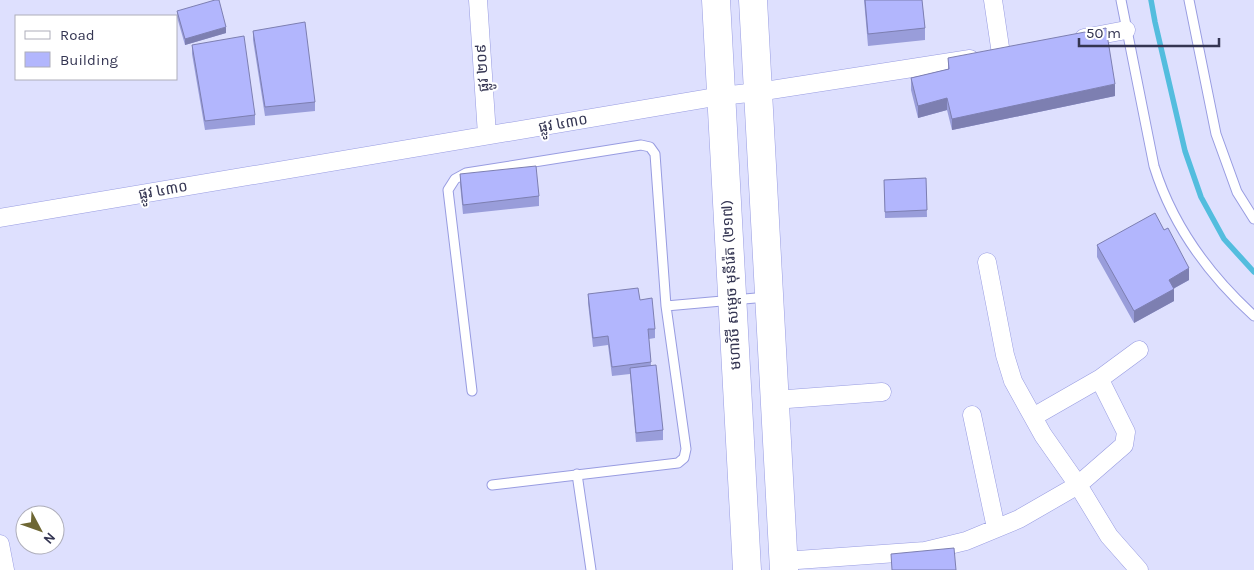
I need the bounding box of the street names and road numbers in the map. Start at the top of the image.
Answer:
street label: ផ្លូវ ២០៩ [471,43,497,93]
street label: ផ្លូវ ៤៣០ [537,110,590,141]
street label: ផ្លូវ ៤៣០ [137,177,190,208]
street label: មហាវិថី សម្តេច មុនីរ៉េត (២១៧) [717,199,745,371]

